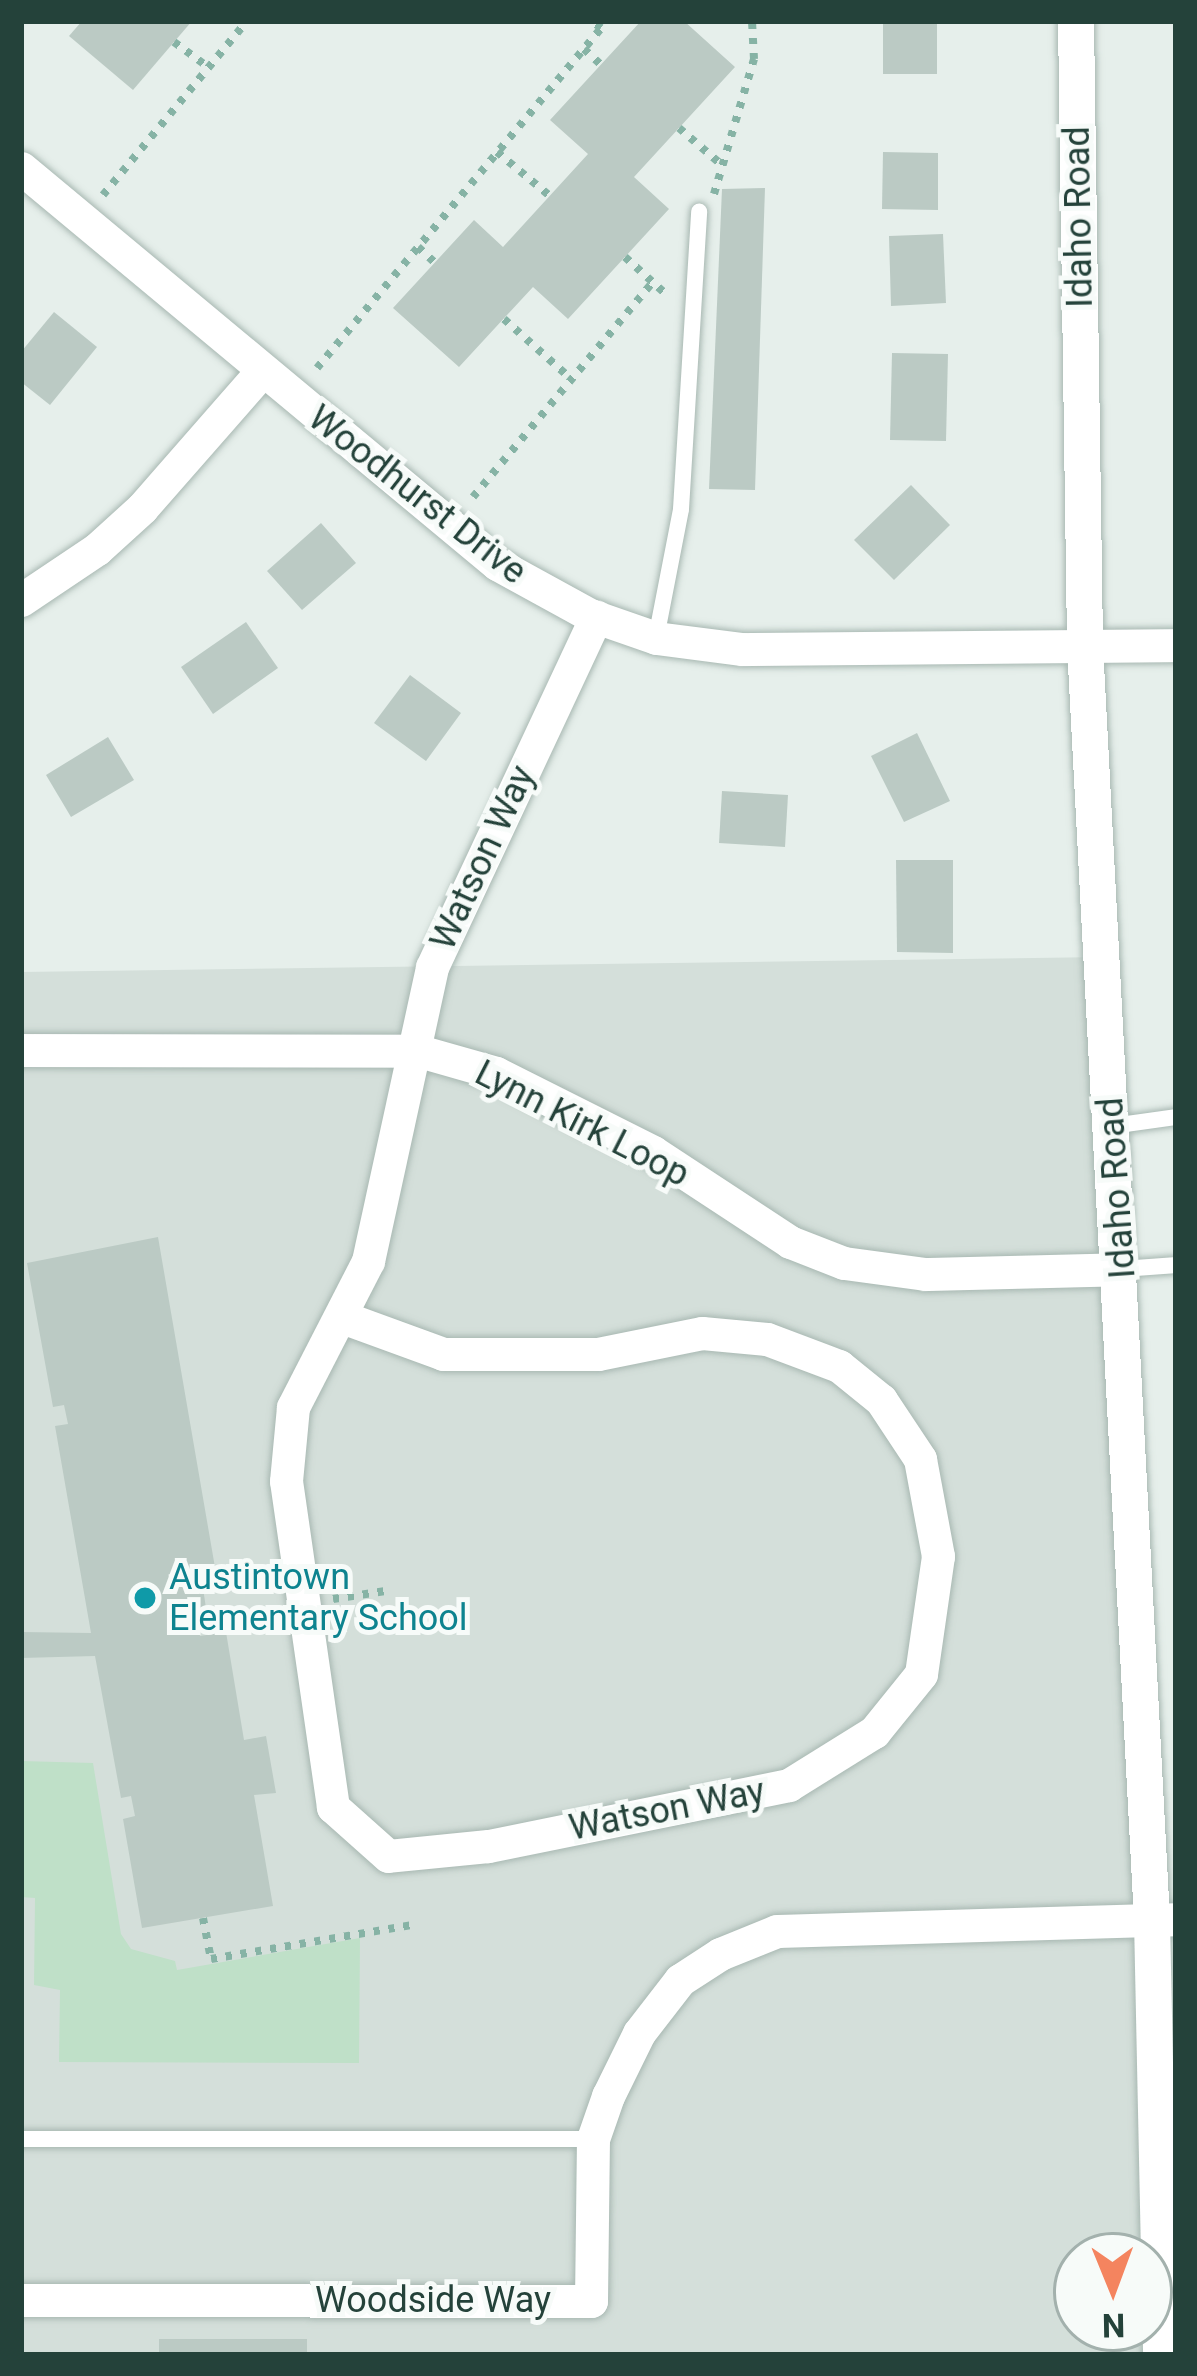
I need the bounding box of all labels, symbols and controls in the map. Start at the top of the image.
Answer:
street label: Idaho Road [1056,126,1102,308]
street label: Woodhurst Drive [299,396,535,594]
street label: Watson Way [422,759,544,957]
street label: Lynn Kirk Loop [468,1052,696,1196]
street label: Idaho Road [1089,1096,1145,1280]
place label: Austintown Elementary School [169,1555,468,1640]
marker: Austintown Elementary School [132,1585,158,1611]
street label: Watson Way [566,1770,768,1850]
north arrow [1053,2232,1173,2352]
street label: Woodside Way [315,2279,551,2323]
text: N [1102,2306,1126,2345]

